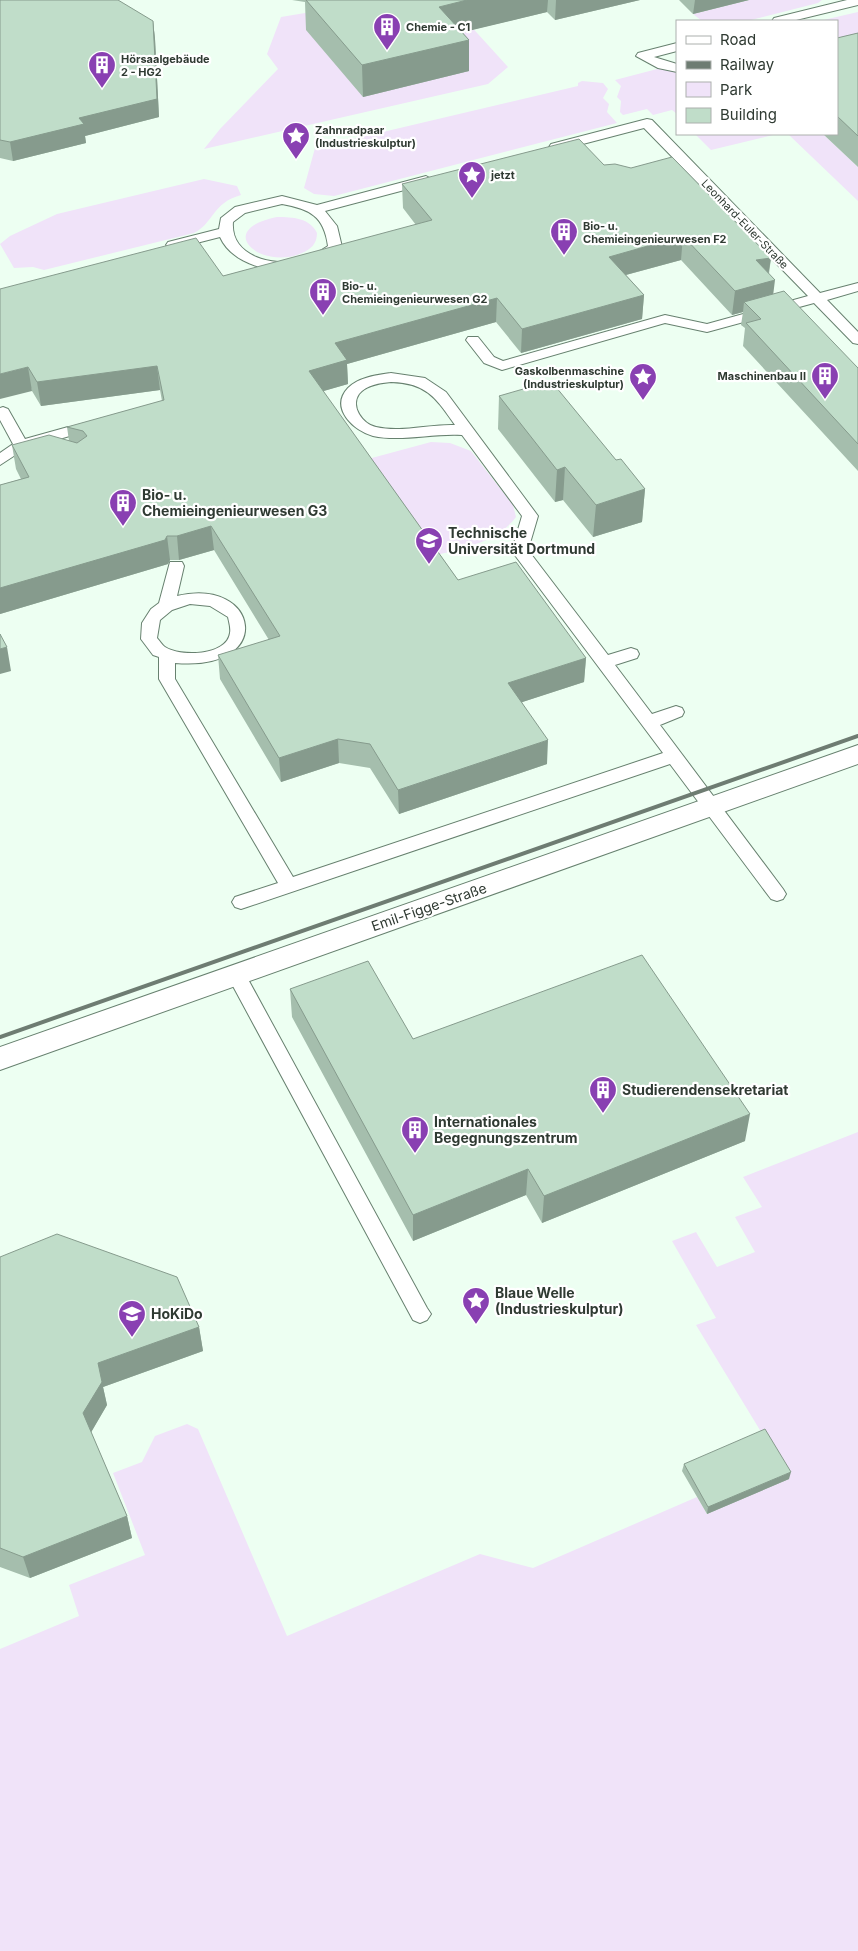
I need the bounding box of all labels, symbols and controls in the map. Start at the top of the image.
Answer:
building icon: Chemie - C1 [372,12,402,51]
place label: Chemie - C1 [406,20,471,34]
legend [676,20,838,135]
text: Road [720,30,756,49]
building icon: Hörsaalgebäude 2 - HG2 [87,50,117,89]
place label: Hörsaalgebäude 2 - HG2 [121,52,210,79]
text: Railway [720,55,775,74]
text: Park [720,80,753,99]
text: Building [720,105,777,124]
place icon: Zahnradpaar (Industrieskulptur) [281,121,311,160]
place label: Zahnradpaar (Industrieskulptur) [315,123,416,150]
place icon: jetzt [457,160,487,199]
place label: jetzt [490,168,515,182]
street label: Leonhard-Euler-Straße [699,176,791,272]
building icon: Bio- u. Chemieingenieurwesen F2 [549,217,579,256]
place label: Bio- u. Chemieingenieurwesen F2 [583,219,727,246]
building icon: Bio- u. Chemieingenieurwesen G2 [308,277,338,316]
place label: Bio- u. Chemieingenieurwesen G2 [342,279,487,306]
building icon: Maschinenbau II [810,361,840,400]
place icon: Gaskolbenmaschine (Industrieskulptur) [628,362,658,401]
place label: Gaskolbenmaschine (Industrieskulptur) [515,364,624,391]
place label: Maschinenbau II [718,369,806,383]
place label: Bio- u. Chemieingenieurwesen G3 [142,486,327,519]
building icon: Bio- u. Chemieingenieurwesen G3 [108,488,138,527]
place label: Technische Universität Dortmund [448,524,595,557]
school or university icon: Technische Universität Dortmund [414,526,444,565]
street label: Emil-Figge-Straße [369,879,489,934]
building icon: Studierendensekretariat [588,1075,618,1114]
place label: Studierendensekretariat [622,1081,788,1098]
place label: Internationales Begegnungszentrum [434,1113,578,1146]
building icon: Internationales Begegnungszentrum [400,1115,430,1154]
place label: Blaue Welle (Industrieskulptur) [495,1284,624,1317]
place icon: Blaue Welle (Industrieskulptur) [461,1286,491,1325]
school or university icon: HoKiDo [117,1299,147,1338]
place label: HoKiDo [151,1305,203,1322]

